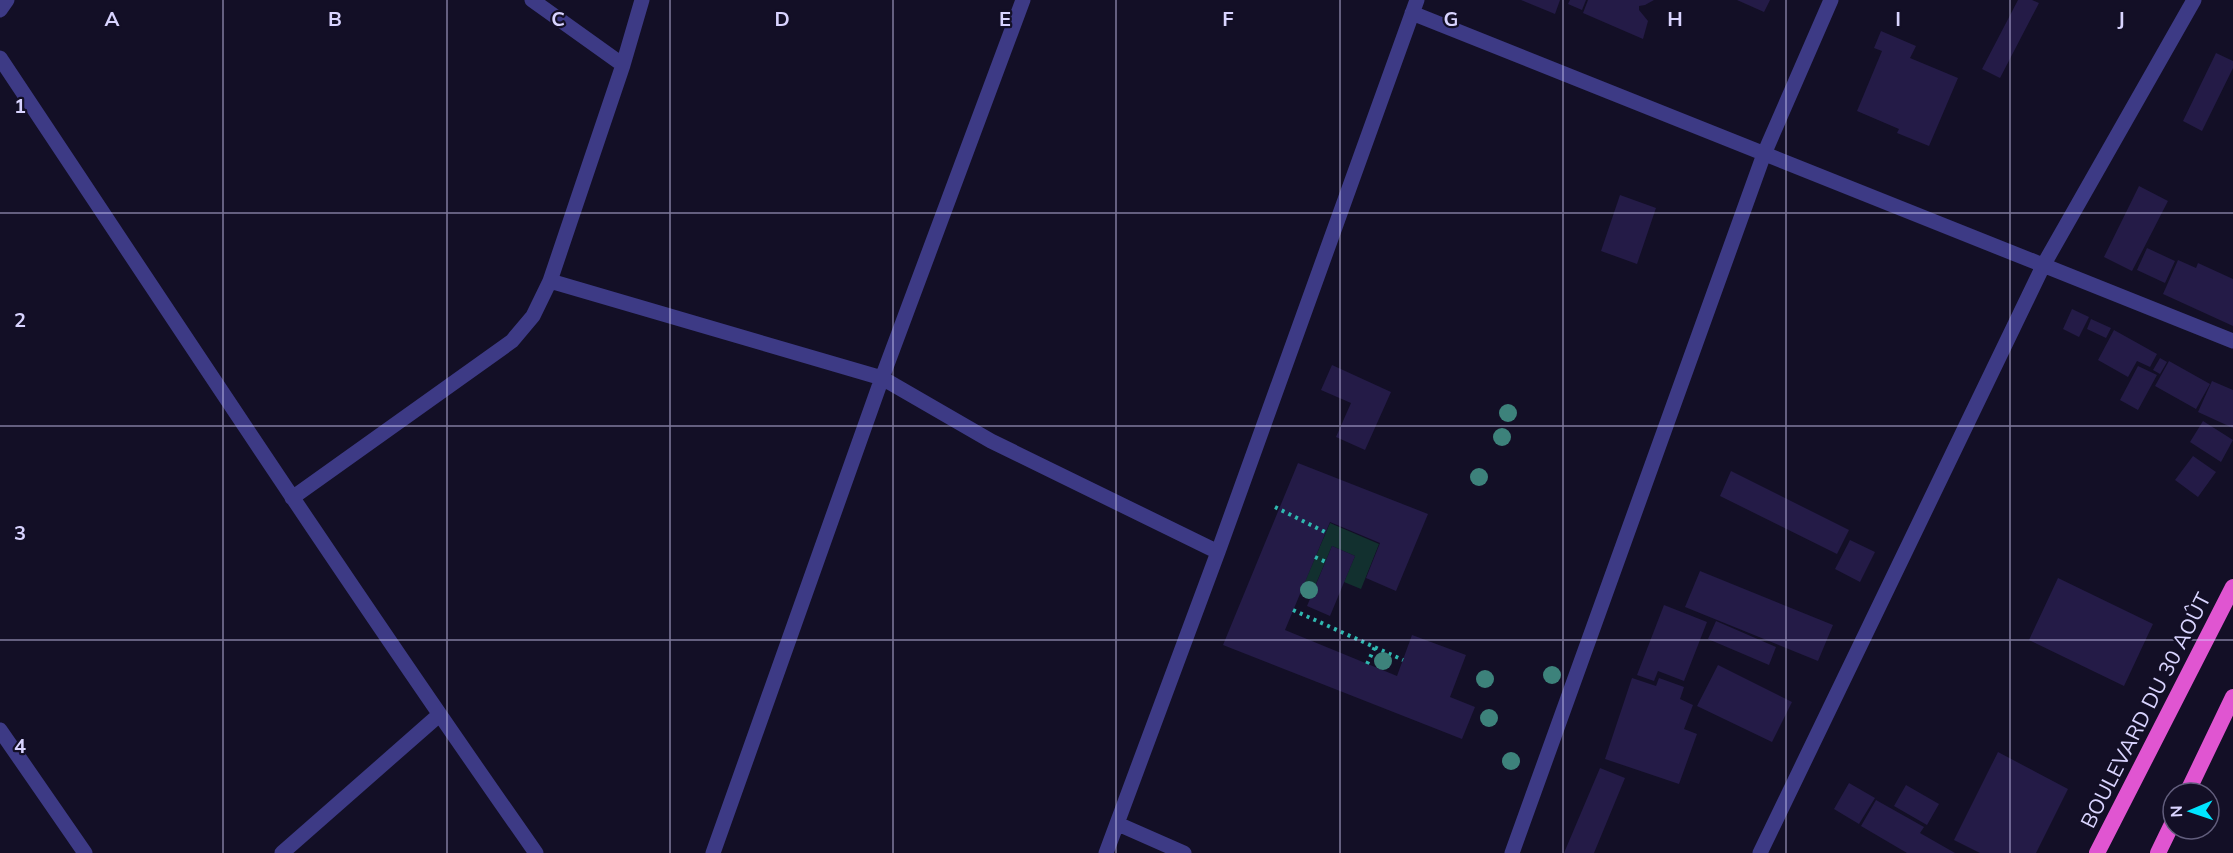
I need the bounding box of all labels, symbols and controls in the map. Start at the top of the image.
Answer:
text: A [105,6,120,31]
text: B [328,6,342,31]
text: C [551,6,565,31]
text: D [774,6,790,31]
text: E [999,6,1011,31]
text: F [1222,6,1234,31]
text: G [1444,6,1458,31]
text: H [1667,6,1683,31]
text: I [1895,6,1901,31]
text: J [2117,6,2125,31]
text: 1 [14,93,26,118]
text: 2 [14,307,26,332]
text: 3 [14,520,26,545]
street label: BOULEVARD DU 30 AOÛT [2074,588,2216,832]
text: 4 [14,733,26,758]
north arrow [2161,781,2221,841]
text: N [2166,805,2186,818]

